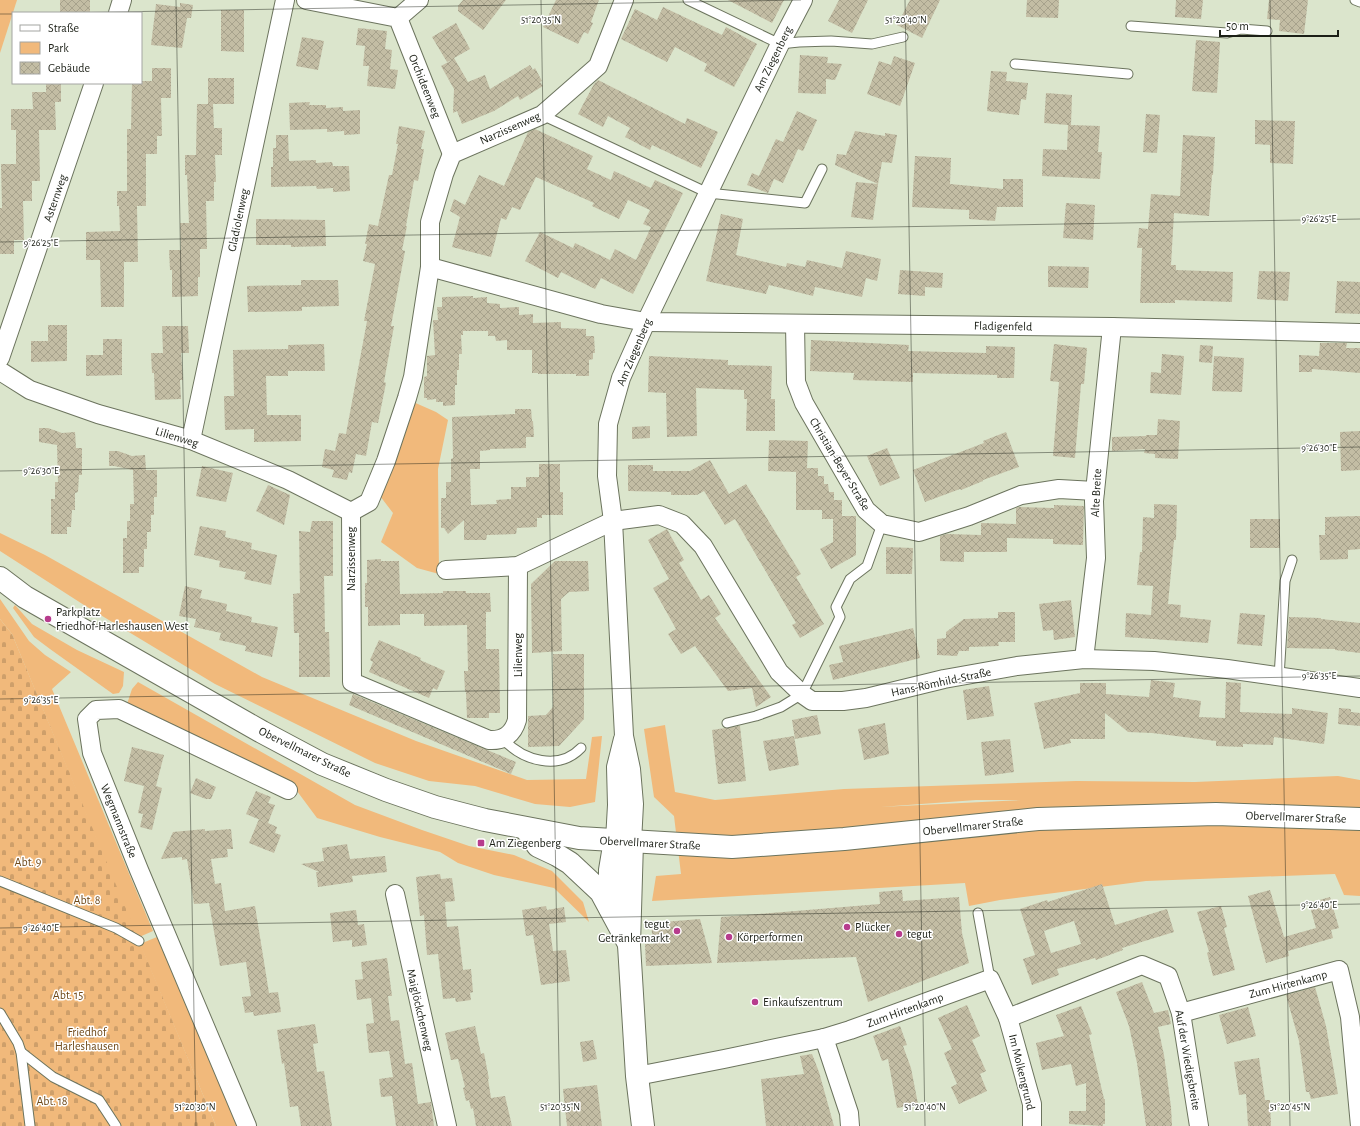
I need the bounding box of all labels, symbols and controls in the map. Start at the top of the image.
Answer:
legend [12,12,142,84]
scale bar [1220,12,1338,38]
text: 51°20'35"N [521,15,561,25]
text: 51°20'40"N [885,15,927,25]
text: 50 m [1226,20,1249,32]
text: Straße [48,22,79,34]
street label: Am Ziegenberg [752,24,794,94]
text: Park [48,42,69,54]
street label: Orchideenweg [407,52,443,120]
text: Gebäude [48,62,90,74]
street label: Narzissenweg [478,109,542,147]
street label: Asternweg [41,172,69,223]
street label: Gladiolenweg [225,187,251,253]
text: 9°26'25"E [1302,214,1337,224]
text: 9°26'25"E [24,238,59,248]
street label: Am Ziegenberg [614,316,654,388]
street label: Fladigenfeld [974,319,1032,333]
street label: Christian-Beyer-Straße [807,416,872,513]
street label: Lilienweg [154,425,200,449]
text: 9°26'30"E [1301,443,1337,453]
text: 9°26'30"E [23,466,59,476]
street label: Alte Breite [1089,468,1103,518]
street label: Narzissenweg [345,527,357,591]
place label: Parkplatz Friedhof-Harleshausen West [56,606,189,632]
marker: Parkplatz Friedhof-Harleshausen West [43,614,53,624]
street label: Lilienweg [512,633,524,677]
street label: Hans-Römhild-Straße [890,666,992,698]
text: 9°26'35"E [1302,671,1336,681]
text: 9°26'35"E [24,695,58,705]
street label: Obervellmarer Straße [257,724,353,780]
street label: Wegmannstraße [99,782,139,860]
street label: Obervellmarer Straße [1245,809,1347,825]
street label: Obervellmarer Straße [922,815,1024,837]
street label: Obervellmarer Straße [599,834,701,852]
place label: Am Ziegenberg [489,837,561,849]
marker: Am Ziegenberg [476,838,486,848]
park label: Abt. 9 [15,856,42,868]
park label: Abt. 8 [74,894,101,906]
text: 9°26'40"E [1301,900,1337,910]
place label: tegut Getränkemarkt [598,918,669,944]
place label: Plücker [855,921,890,933]
marker: Plücker [842,922,852,932]
text: 9°26'40"E [23,923,59,933]
marker: tegut Getränkemarkt [672,926,682,936]
place label: tegut [907,928,932,940]
marker: tegut [894,929,904,939]
place label: Körperformen [737,931,803,943]
marker: Körperformen [724,932,734,942]
street label: Maiglöckchenweg [405,968,435,1052]
street label: Zum Hirtenkamp [1248,968,1328,1000]
park label: Abt. 15 [53,989,83,1001]
street label: Zum Hirtenkamp [865,991,945,1029]
place label: Einkaufszentrum [763,996,843,1008]
marker: Einkaufszentrum [750,997,760,1007]
street label: Auf der Wiedigsbreite [1173,1009,1203,1111]
park label: Friedhof Harleshausen [55,1026,119,1052]
street label: Im Molkengrund [1007,1033,1037,1111]
park label: Abt. 18 [36,1095,68,1107]
text: 51°20'30"N [174,1102,216,1112]
text: 51°20'35"N [540,1102,580,1112]
text: 51°20'40"N [904,1102,946,1112]
text: 51°20'45"N [1270,1102,1310,1112]

